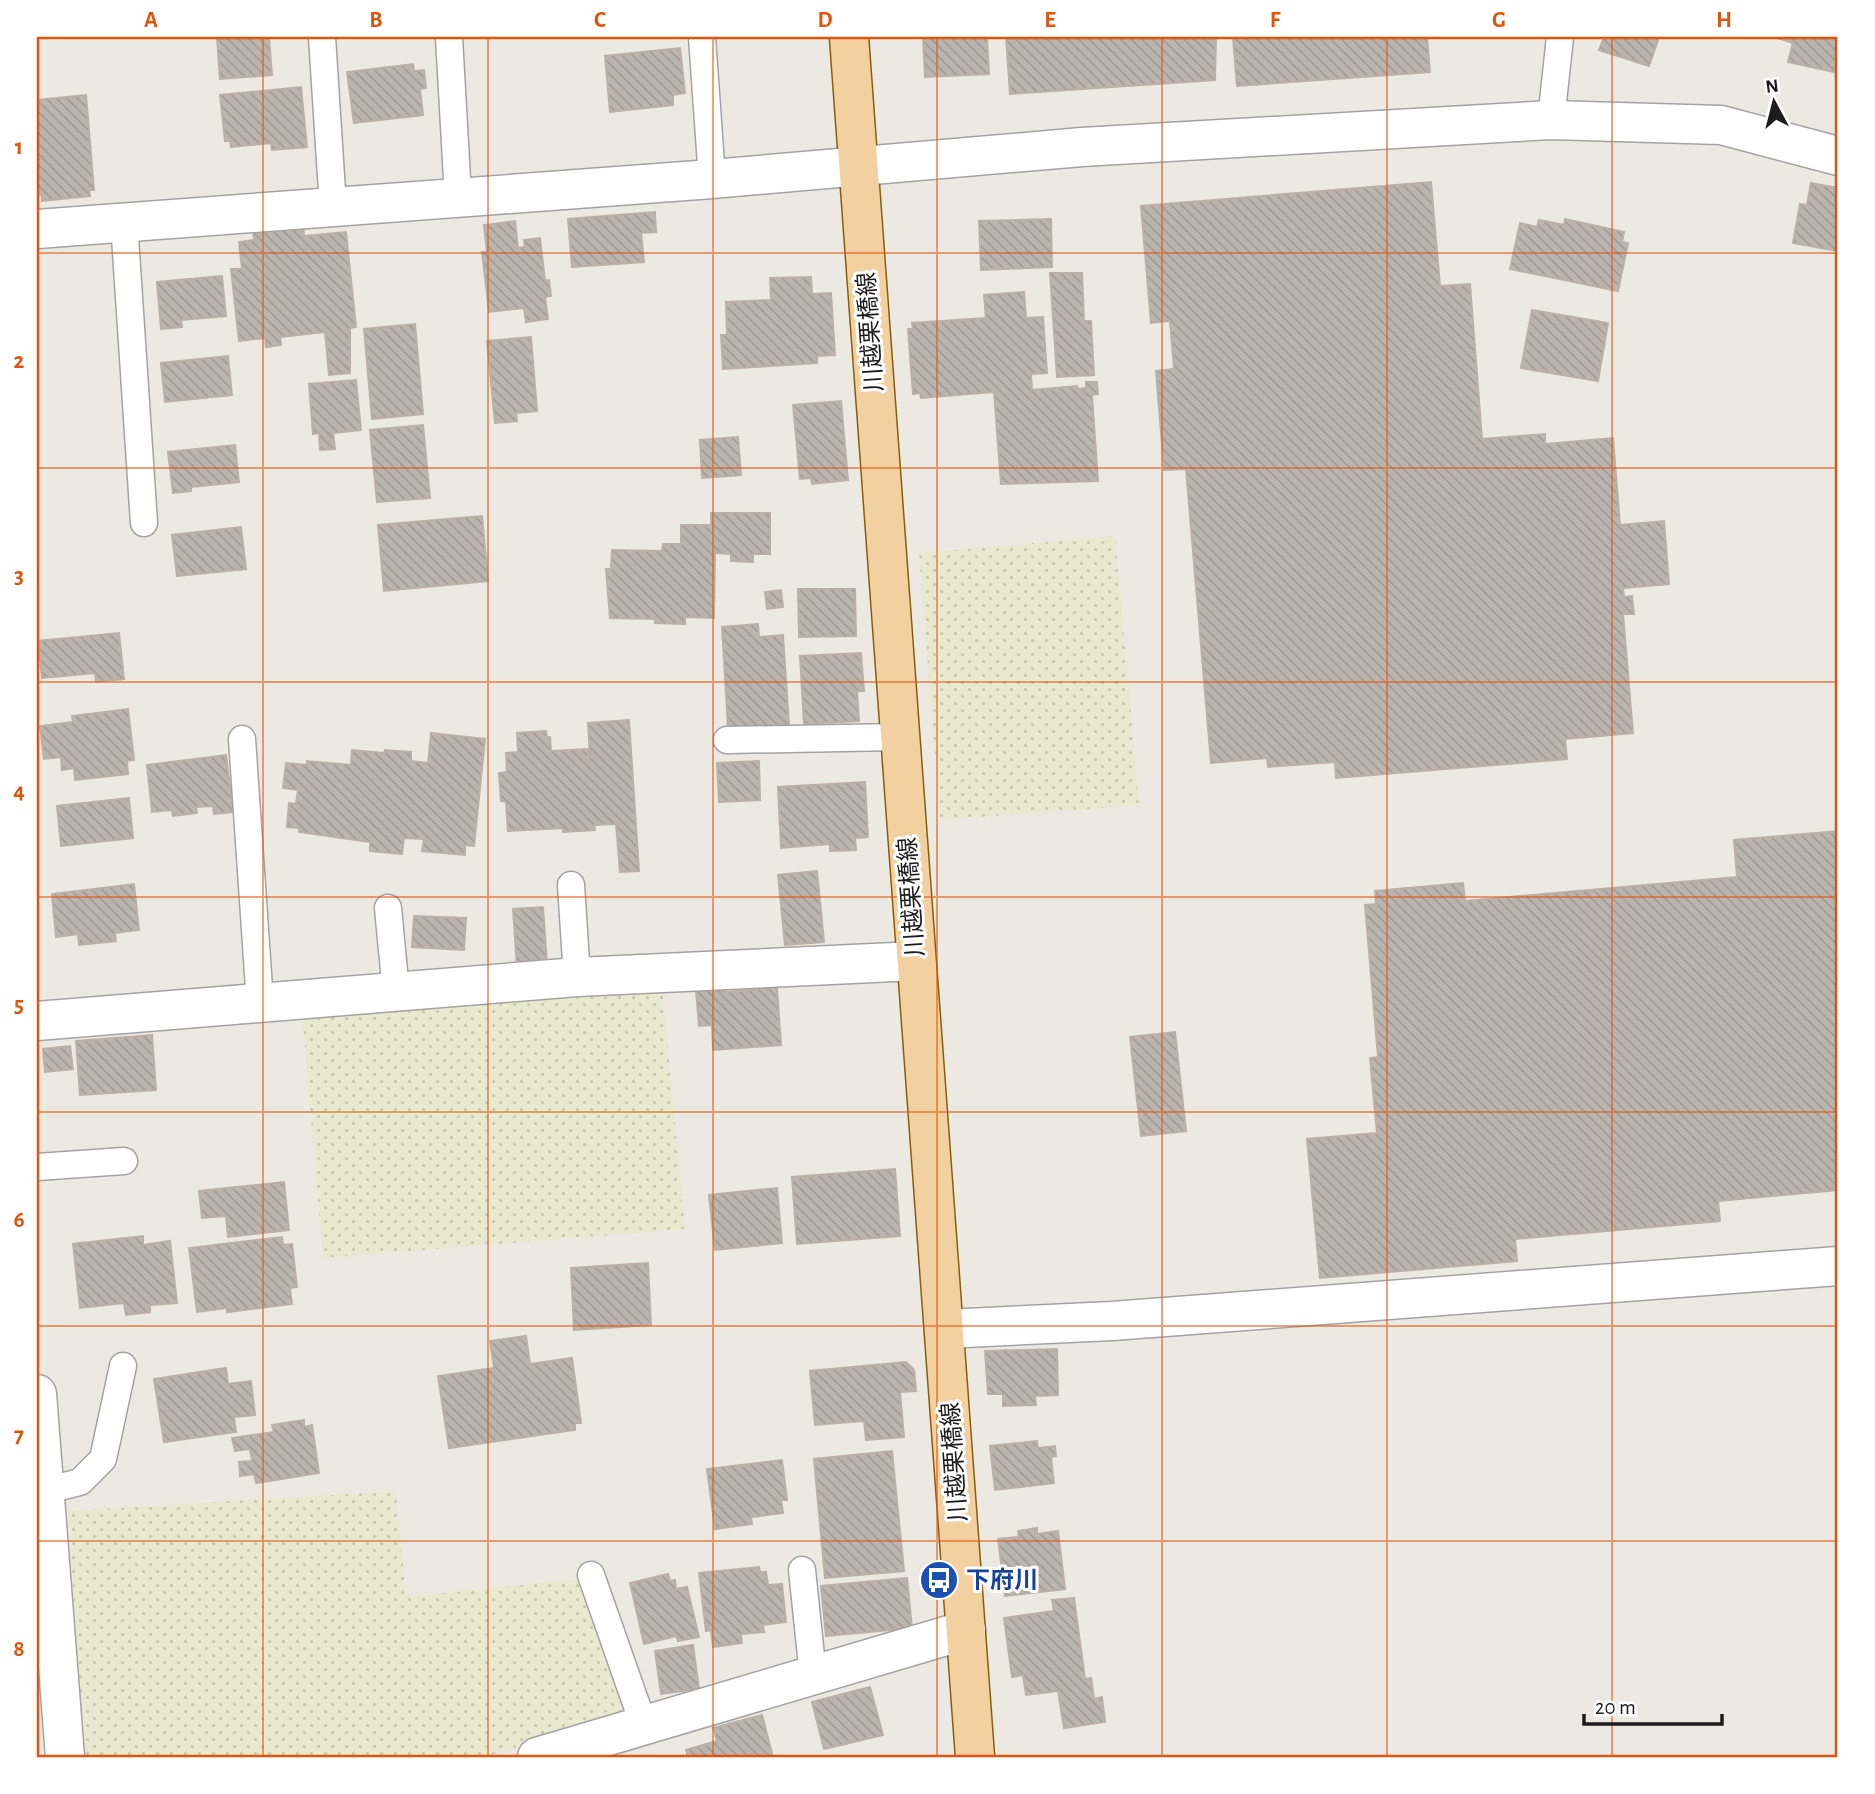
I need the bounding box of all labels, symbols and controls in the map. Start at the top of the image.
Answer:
text: A [144,9,158,32]
text: B [369,9,383,32]
text: C [594,9,606,32]
text: D [817,9,833,32]
text: E [1044,9,1056,32]
text: F [1270,9,1281,32]
text: G [1492,9,1506,32]
text: H [1716,9,1732,32]
north arrow [1738,66,1808,136]
text: N [1764,76,1780,97]
text: 1 [15,136,23,159]
street label: 川越栗橋線 [853,271,887,393]
text: 2 [14,350,25,373]
text: 3 [14,565,24,588]
text: 4 [13,780,25,803]
street label: 川越栗橋線 [894,836,928,958]
text: 5 [14,994,24,1017]
text: 6 [13,1209,25,1232]
street label: 川越栗橋線 [937,1401,971,1523]
text: 7 [14,1424,24,1447]
bus stop icon: 下府川 [918,1559,960,1601]
place label: 下府川 [966,1567,1038,1593]
text: 8 [13,1638,25,1661]
scale bar [1584,1682,1723,1726]
text: 20 m [1595,1697,1636,1718]

